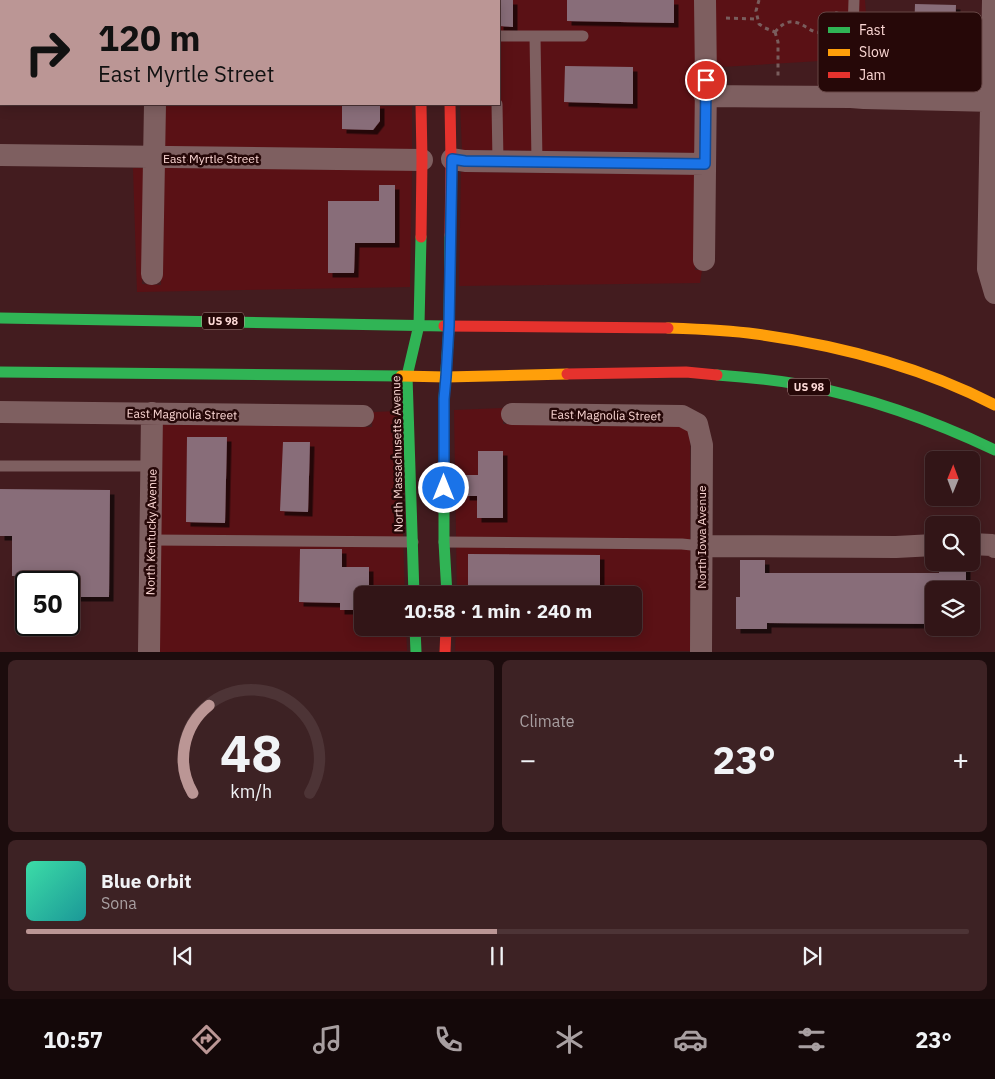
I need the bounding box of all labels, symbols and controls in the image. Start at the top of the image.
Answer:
legend [818,12,982,92]
text: 120 m [98,15,201,61]
icon: right [15,20,80,85]
text: Fast [859,21,885,39]
text: Slow [859,43,890,61]
text: East Myrtle Street [98,59,274,88]
pin [685,59,727,101]
icon: arrive [692,66,720,94]
text: Jam [859,66,886,84]
street label: East Myrtle Street [163,151,259,166]
road number: US 98 [202,312,244,330]
street label: North Massachusetts Avenue [388,375,406,533]
road number: US 98 [788,378,830,396]
street label: East Magnolia Street [127,406,237,422]
street label: East Magnolia Street [551,407,661,423]
north arrow [925,451,980,506]
map controls [925,451,980,636]
position arrow [417,461,469,513]
street label: North Kentucky Avenue [142,468,160,595]
street label: North Iowa Avenue [694,485,709,589]
button: search [925,516,980,571]
speed limit sign: 50 [15,571,80,636]
button: layers [925,581,980,636]
text: 10:58 · 1 min · 240 m [404,599,592,623]
text: Climate [520,711,575,731]
text: 48 [220,719,282,786]
text: 23° [713,735,776,784]
text: − [520,741,536,778]
text: + [952,741,969,778]
text: km/h [230,780,272,803]
text: Blue Orbit [101,869,191,893]
text: Sona [101,893,137,913]
icon: previous [169,942,197,970]
icon: pause [483,942,511,970]
icon: next [798,942,826,970]
icon: directions [189,1022,224,1057]
icon: music [310,1022,345,1057]
icon: phone [431,1022,466,1057]
icon: climate [552,1022,587,1057]
icon: car [673,1022,708,1057]
icon: filters [794,1022,829,1057]
text: 10:57 [43,1025,103,1054]
text: 23° [915,1025,952,1054]

